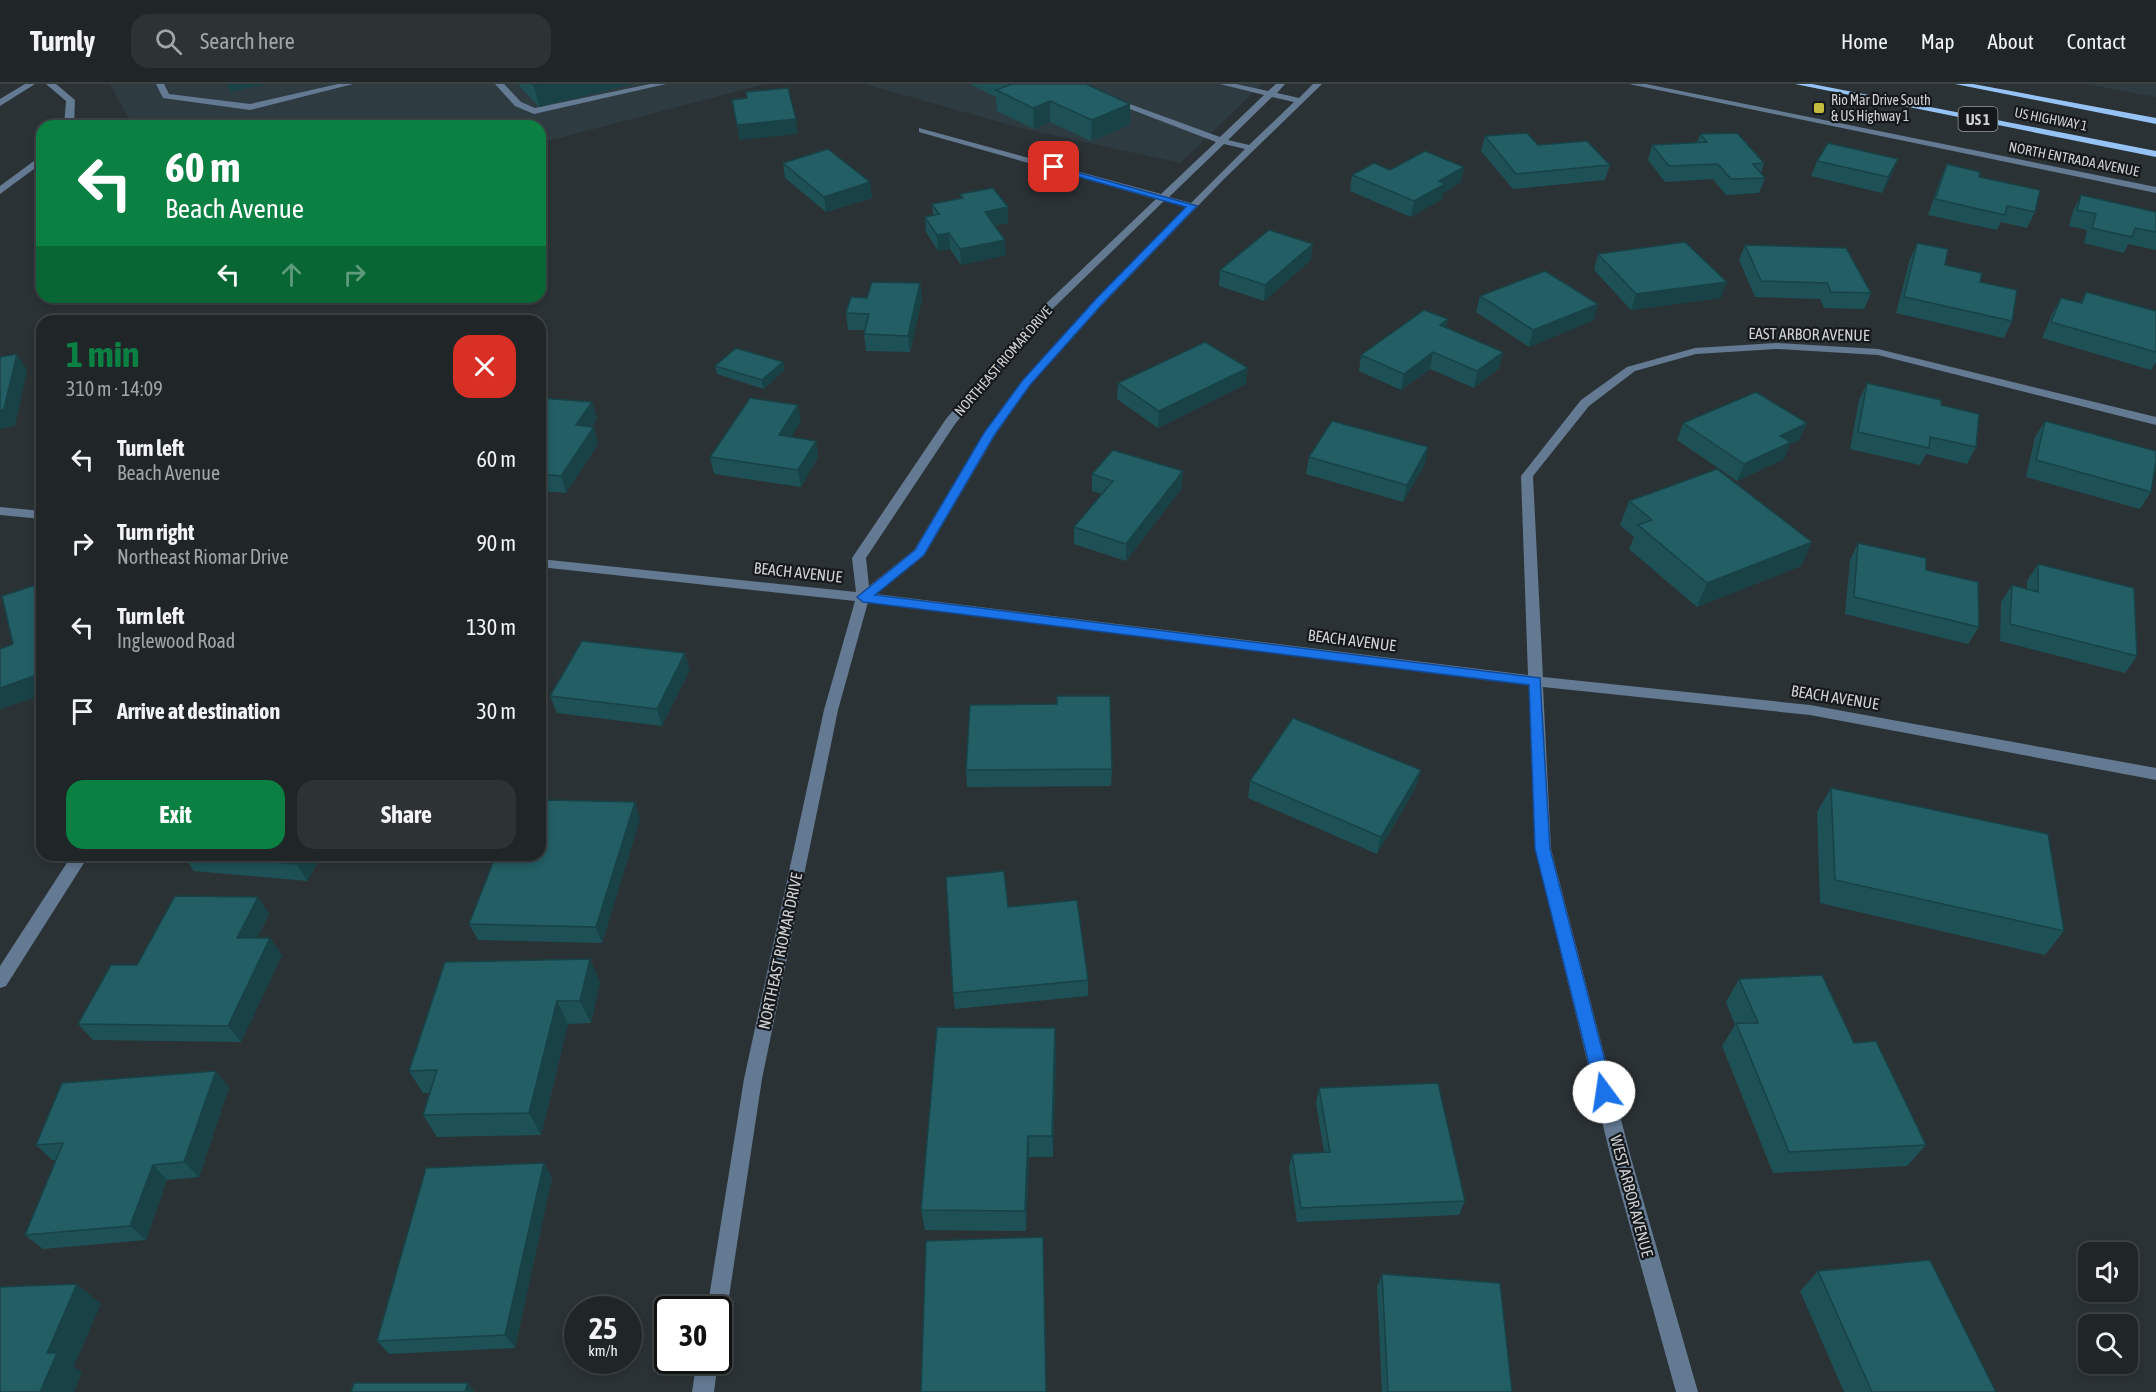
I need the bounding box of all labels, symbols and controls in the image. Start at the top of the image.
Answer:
search box [131,14,551,68]
text: Turnly [30,25,95,57]
icon: search [152,25,185,58]
text: Search here [200,28,295,54]
text: Home [1841,29,1888,53]
text: Map [1921,29,1955,53]
text: About [1988,29,2034,53]
text: Contact [2067,29,2126,53]
place label: Rio Mar Drive South & US Highway 1 [1831,92,1931,124]
marker: Rio Mar Drive South & US Highway 1 [1812,101,1826,115]
street label: US HIGHWAY 1 [2013,104,2089,134]
road number: US 1 [1958,107,1998,131]
street label: NORTH ENTRADA AVENUE [2008,139,2141,179]
pin [1028,141,1079,192]
text: 60 m [165,143,240,191]
icon: left [66,144,144,222]
icon: arrive [1037,150,1070,183]
text: Beach Avenue [165,193,304,224]
icon: left [212,258,245,291]
icon: ahead [275,258,308,291]
icon: right [338,258,371,291]
street label: NORTHEAST RIOMAR DRIVE [951,303,1055,419]
street label: EAST ARBOR AVENUE [1748,324,1870,344]
text: 1 min [66,333,140,375]
button: close [453,335,516,398]
text: 310 m · 14:09 [66,377,163,400]
text: Turn left [117,435,184,461]
icon: left [66,443,99,476]
text: 60 m [476,446,516,472]
text: Beach Avenue [117,461,220,484]
text: Turn right [117,519,194,545]
icon: right [66,527,99,560]
text: 90 m [476,530,516,556]
text: Northeast Riomar Drive [117,545,288,568]
street label: BEACH AVENUE [753,558,843,586]
text: Turn left [117,603,184,629]
icon: left [66,611,99,644]
text: 130 m [466,614,516,640]
street label: BEACH AVENUE [1307,626,1397,654]
text: Inglewood Road [117,629,235,652]
street label: BEACH AVENUE [1790,681,1880,713]
icon: arrive [66,695,99,728]
text: Arrive at destination [117,698,280,724]
text: 30 m [476,698,516,724]
button: Exit [66,780,285,849]
button: Share [297,780,516,849]
street label: NORTHEAST RIOMAR DRIVE [755,871,805,1031]
position arrow [1572,1060,1636,1124]
street label: WEST ARBOR AVENUE [1607,1133,1657,1259]
map controls [2078,1242,2138,1374]
button: sound [2078,1242,2138,1302]
speed limit sign: 30 [654,1296,732,1374]
text: 25 [589,1311,617,1345]
button: search [2078,1314,2138,1374]
text: km/h [588,1342,618,1359]

